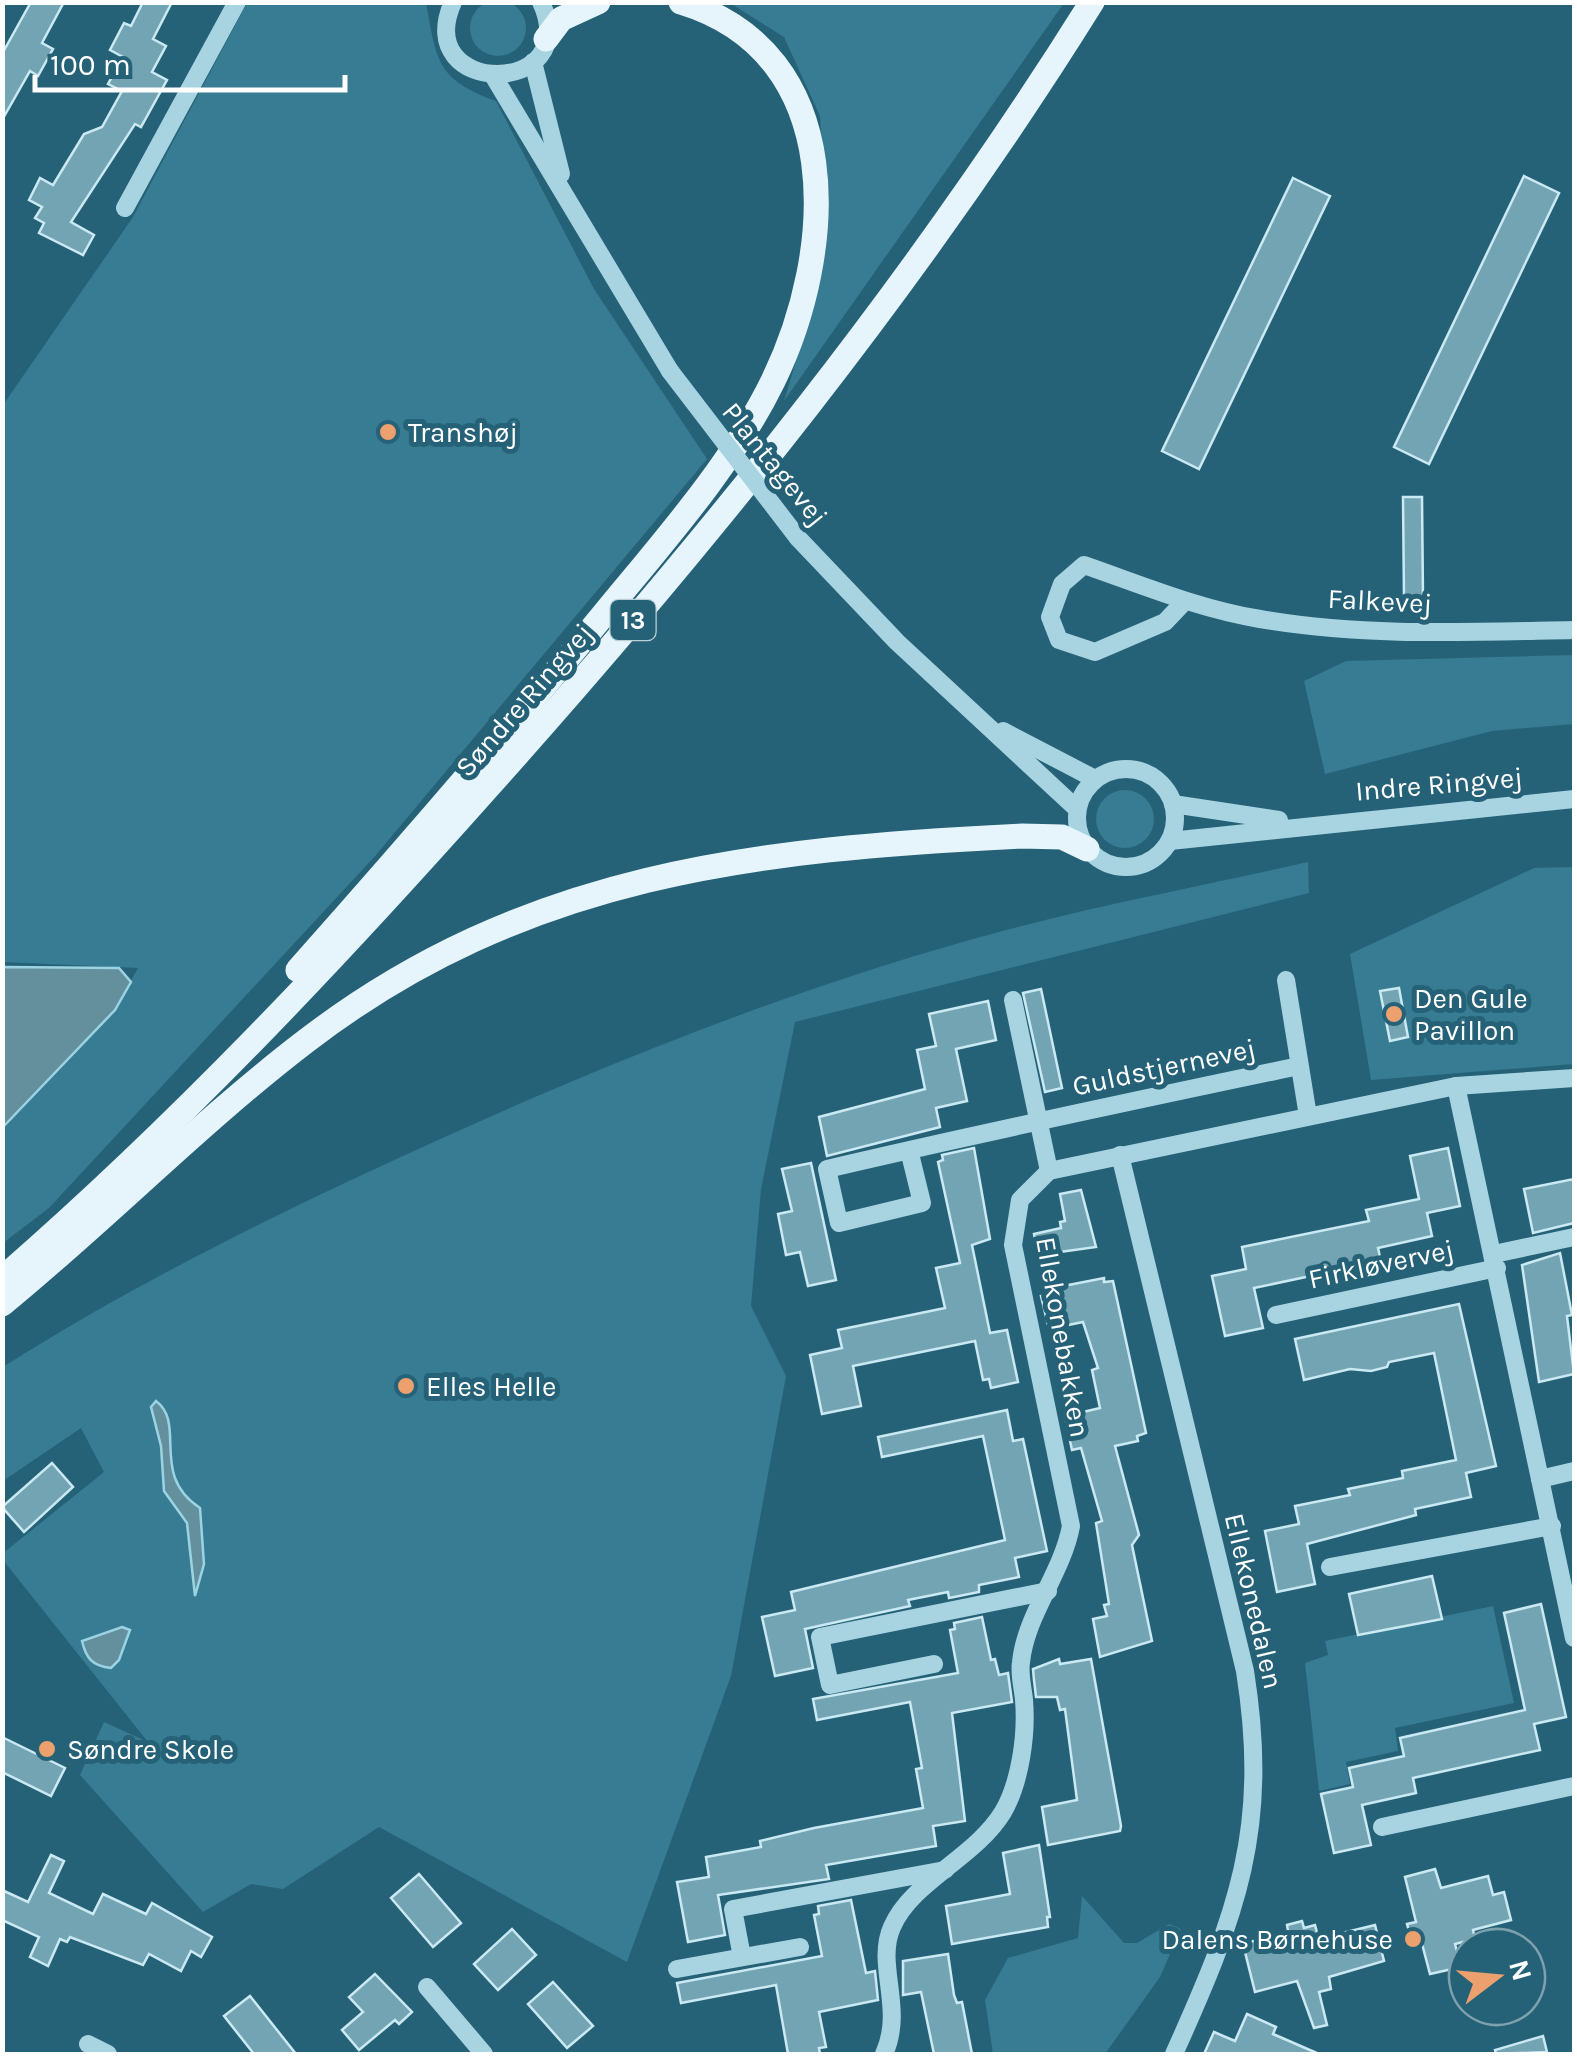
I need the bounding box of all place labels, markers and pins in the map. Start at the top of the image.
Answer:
place label: Transhøj [408,416,518,449]
marker: Transhøj [377,421,399,443]
place label: Den Gule Pavillon [1414,982,1528,1047]
marker: Den Gule Pavillon [1383,1003,1405,1025]
place label: Elles Helle [426,1370,556,1403]
marker: Elles Helle [395,1375,417,1397]
place label: Søndre Skole [67,1733,234,1766]
marker: Søndre Skole [36,1738,58,1760]
place label: Dalens Børnehuse [1162,1923,1393,1956]
marker: Dalens Børnehuse [1402,1928,1424,1950]

